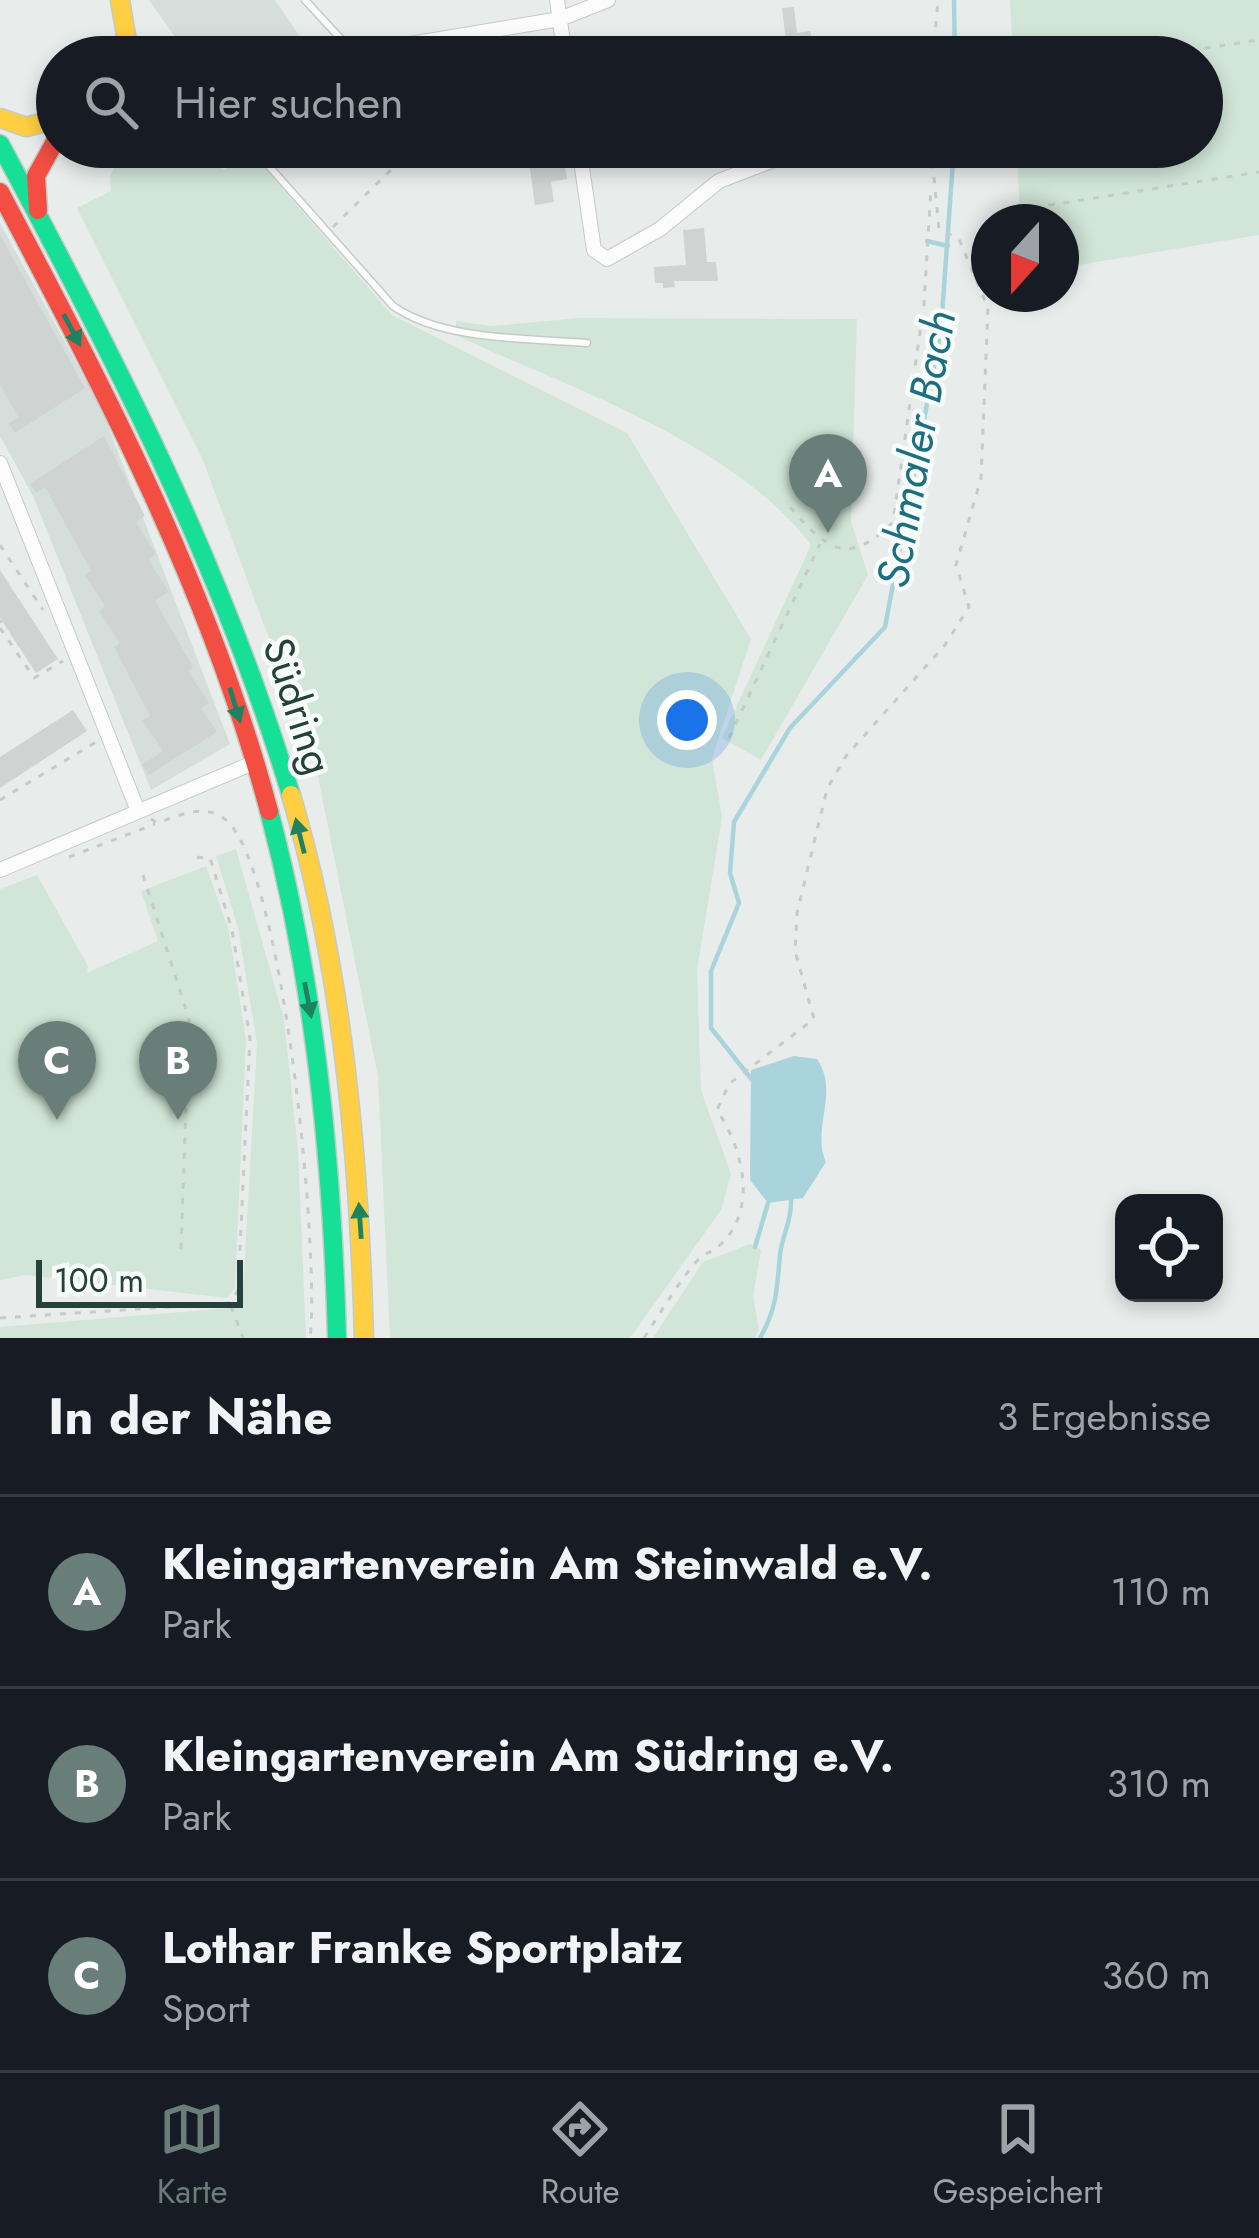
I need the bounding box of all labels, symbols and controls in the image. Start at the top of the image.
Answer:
search box [36,36,1223,168]
icon: search [78,69,144,135]
text: Hier suchen [174,70,404,135]
north arrow [971,204,1079,312]
water label: Schmaler Bach [860,305,972,593]
one-way arrow [62,313,82,348]
pin: A [789,434,867,533]
street label: Südring [247,630,349,782]
one-way arrow [227,687,245,724]
your location [657,690,717,750]
one-way arrow [290,818,309,855]
one-way arrow [299,981,318,1019]
pin: C [18,1021,96,1120]
pin: B [139,1021,217,1120]
map controls [1115,1194,1223,1302]
button: locate [1115,1194,1223,1302]
one-way arrow [351,1202,370,1239]
scale bar [36,1254,243,1307]
text: 100 m [54,1257,144,1304]
text: In der Nähe [48,1379,332,1453]
text: 3 Ergebnisse [997,1388,1211,1445]
text: Kleingartenverein Am Steinwald e.V. [162,1531,933,1596]
text: A [73,1563,101,1620]
text: 110 m [1110,1563,1211,1620]
text: Park [162,1596,232,1653]
text: Kleingartenverein Am Südring e.V. [162,1723,894,1788]
text: B [74,1755,100,1812]
text: 310 m [1107,1755,1211,1812]
text: Park [162,1788,232,1845]
text: Lothar Franke Sportplatz [162,1915,683,1980]
text: C [73,1947,101,2004]
text: 360 m [1102,1947,1211,2004]
text: Sport [162,1980,250,2037]
tab: Karte [157,2096,227,2215]
tab: Route [541,2096,619,2215]
tab: Gespeichert [933,2096,1102,2215]

